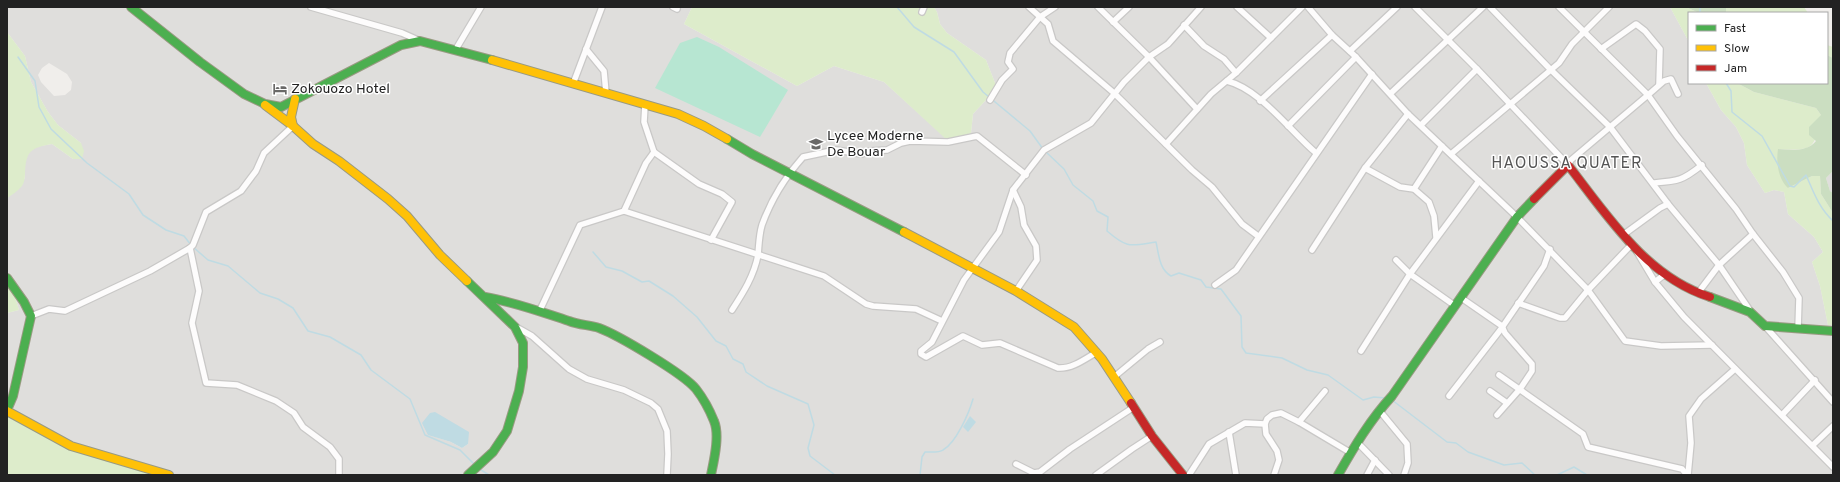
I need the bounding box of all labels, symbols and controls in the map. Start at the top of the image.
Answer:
legend [1688,12,1828,84]
text: Fast [1724,21,1746,37]
text: Slow [1724,41,1750,57]
text: Jam [1724,61,1747,77]
hotel icon: Zokouozo Hotel [272,81,288,97]
place label: Zokouozo Hotel [291,81,390,98]
place label: Lycee Moderne De Bouar [827,128,923,161]
school or university icon: Lycee Moderne De Bouar [808,136,824,152]
district label: HAOUSSA QUATER [1491,154,1643,174]

